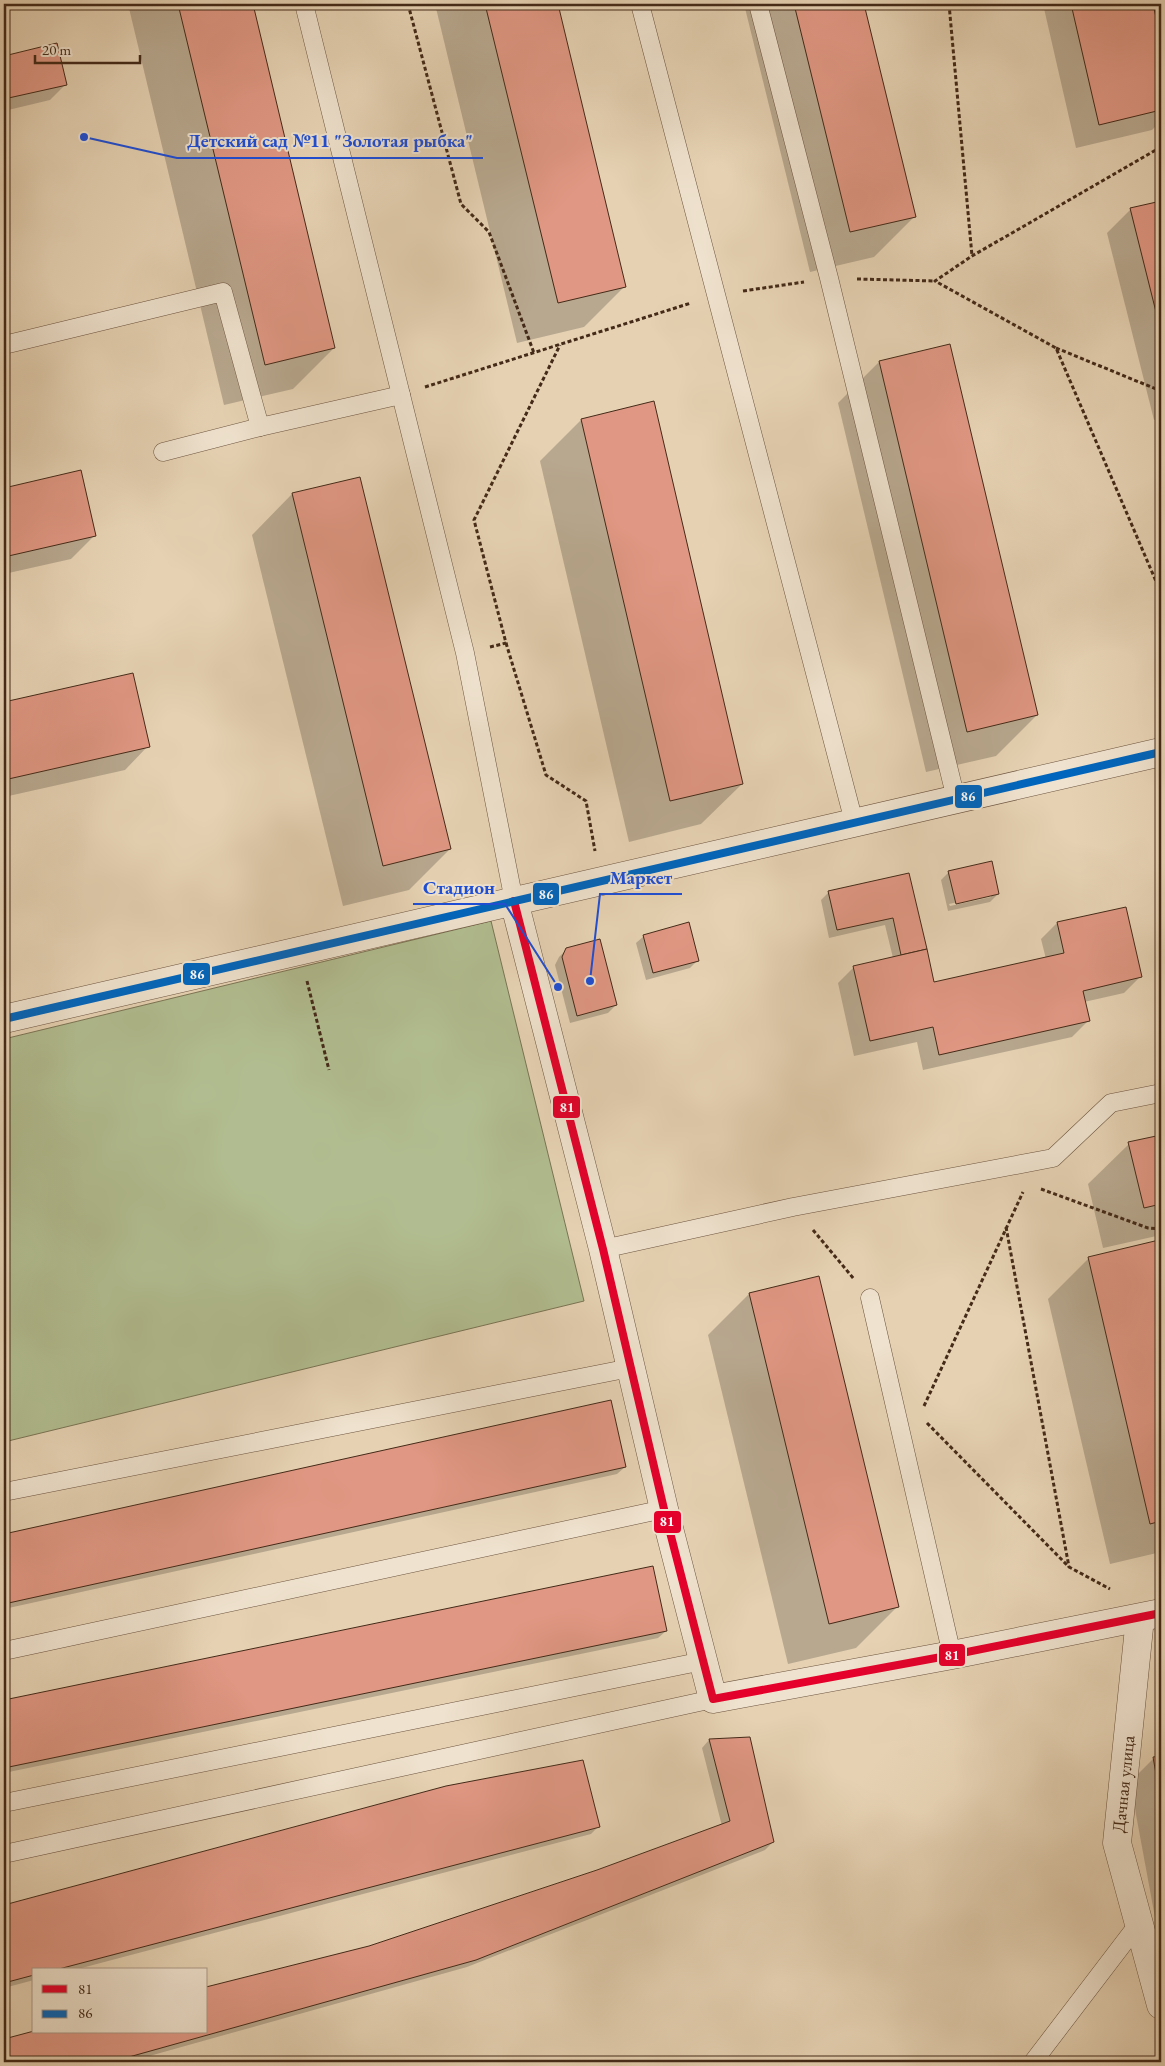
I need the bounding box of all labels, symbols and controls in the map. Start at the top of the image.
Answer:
scale bar [35,32,140,64]
text: 20 m [42,40,71,59]
callout: Детский сад №11 "Золотая рыбка" [177,124,483,158]
text: Детский сад №11 "Золотая рыбка" [187,128,473,153]
line badge: 86 [954,784,983,809]
text: 86 [961,787,976,805]
callout: Маркет [600,860,682,894]
text: Маркет [610,865,673,890]
callout: Стадион [413,870,505,904]
text: Стадион [423,875,495,900]
line badge: 86 [532,882,560,906]
text: 86 [539,885,554,903]
line badge: 86 [182,962,211,986]
text: 86 [190,965,205,983]
line badge: 81 [552,1095,581,1119]
text: 81 [560,1098,574,1116]
line badge: 81 [653,1510,682,1534]
text: 81 [660,1512,674,1530]
line badge: 81 [938,1643,966,1667]
text: 81 [945,1646,959,1664]
street label: Дачная улица [1106,1733,1140,1834]
legend [32,1968,208,2034]
text: 81 [78,1979,92,1998]
text: 86 [78,2003,92,2022]

